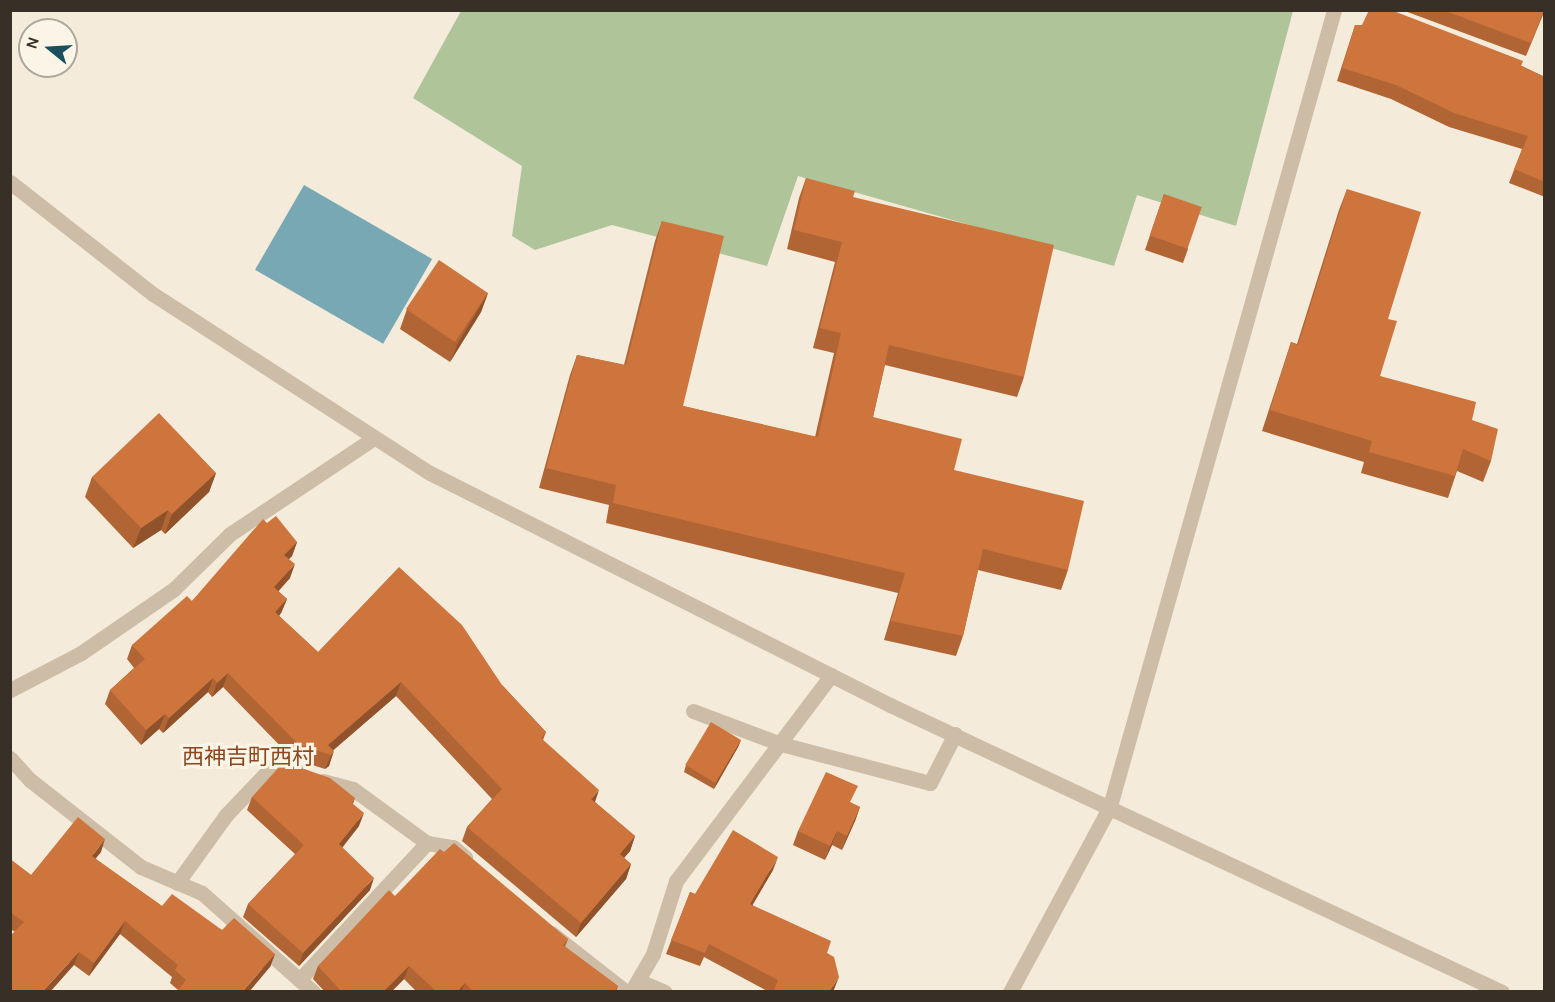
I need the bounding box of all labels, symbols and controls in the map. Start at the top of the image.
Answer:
north arrow [18,18,78,78]
text: N [21,35,43,51]
district label: 西神吉町西村 [182,745,314,771]

